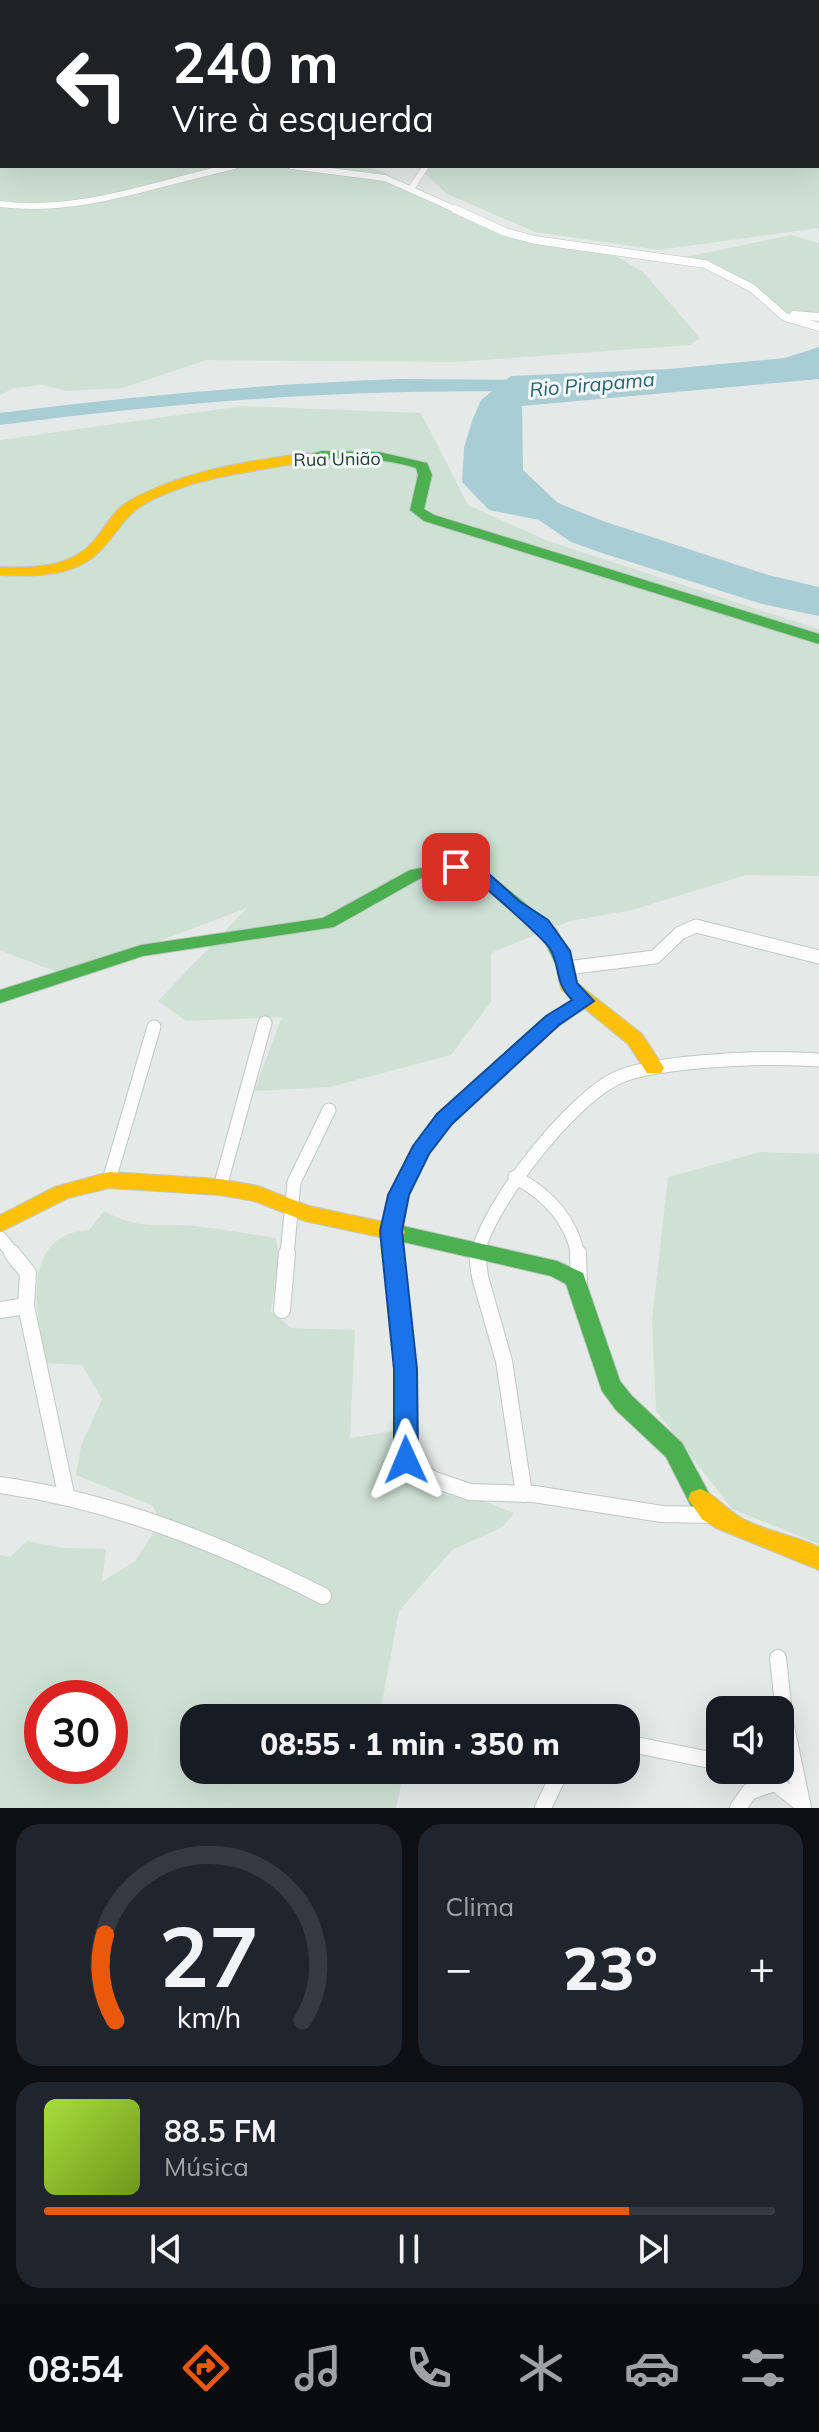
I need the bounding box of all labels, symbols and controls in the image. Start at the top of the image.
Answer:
text: 240 m [172,27,339,97]
icon: left [40,32,144,136]
text: Vire à esquerda [172,96,434,141]
water label: Rio Pirapama [528,366,656,402]
street label: Rua União [293,447,381,471]
pin [422,833,490,901]
icon: arrive [434,845,478,889]
position arrow [364,1418,448,1502]
speed limit sign: 30 [24,1680,128,1784]
map controls [706,1696,794,1784]
button: sound [706,1696,794,1784]
text: 08:55 · 1 min · 350 m [260,1725,560,1763]
text: Clima [446,1890,514,1923]
text: 27 [159,1903,259,2008]
text: 23° [563,1930,658,2005]
text: − [446,1940,472,1995]
text: + [749,1940,775,1995]
text: km/h [176,1999,241,2035]
text: 88.5 FM [164,2112,277,2150]
text: Música [164,2150,249,2183]
icon: previous [144,2227,188,2271]
icon: pause [387,2227,431,2271]
icon: next [631,2227,675,2271]
icon: directions [178,2340,234,2396]
icon: music [290,2340,346,2396]
icon: phone [401,2340,457,2396]
icon: climate [513,2340,569,2396]
icon: car [624,2340,680,2396]
icon: filters [735,2340,791,2396]
text: 08:54 [28,2346,123,2391]

